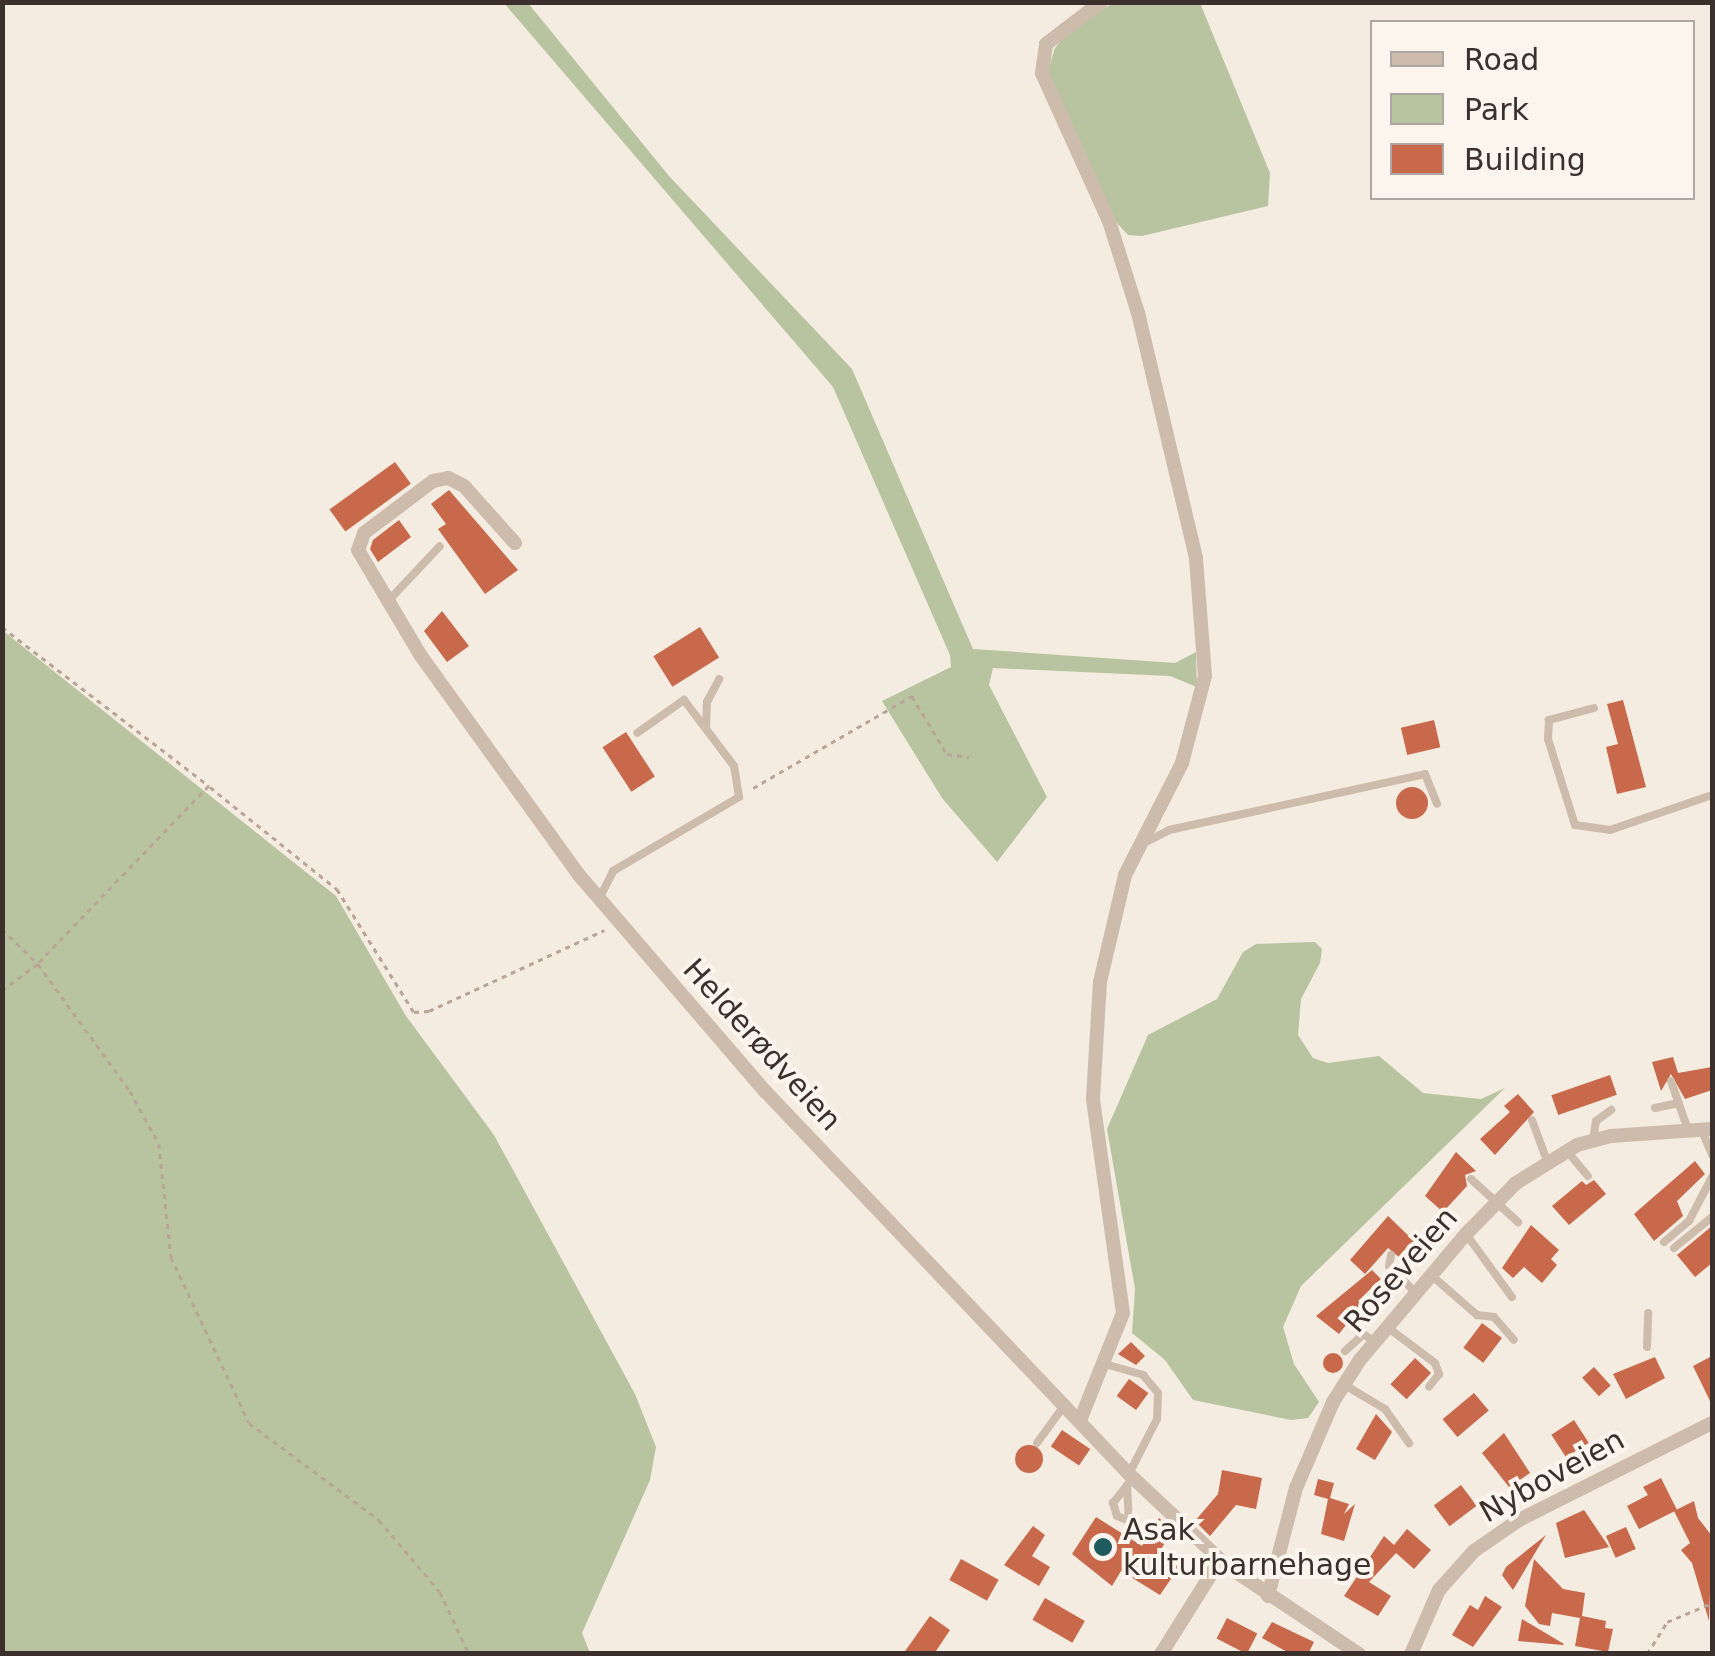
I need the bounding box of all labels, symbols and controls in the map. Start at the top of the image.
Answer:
legend [1370,20,1695,200]
text: Road [1464,42,1539,77]
text: Park [1464,92,1529,127]
text: Building [1464,142,1586,177]
street label: Helderødveien [675,952,849,1138]
street label: Roseveien [1337,1200,1465,1340]
street label: Nyboveien [1473,1422,1631,1530]
place label: Asak kulturbarnehage [1123,1512,1372,1582]
marker: Asak kulturbarnehage [1092,1536,1114,1558]

